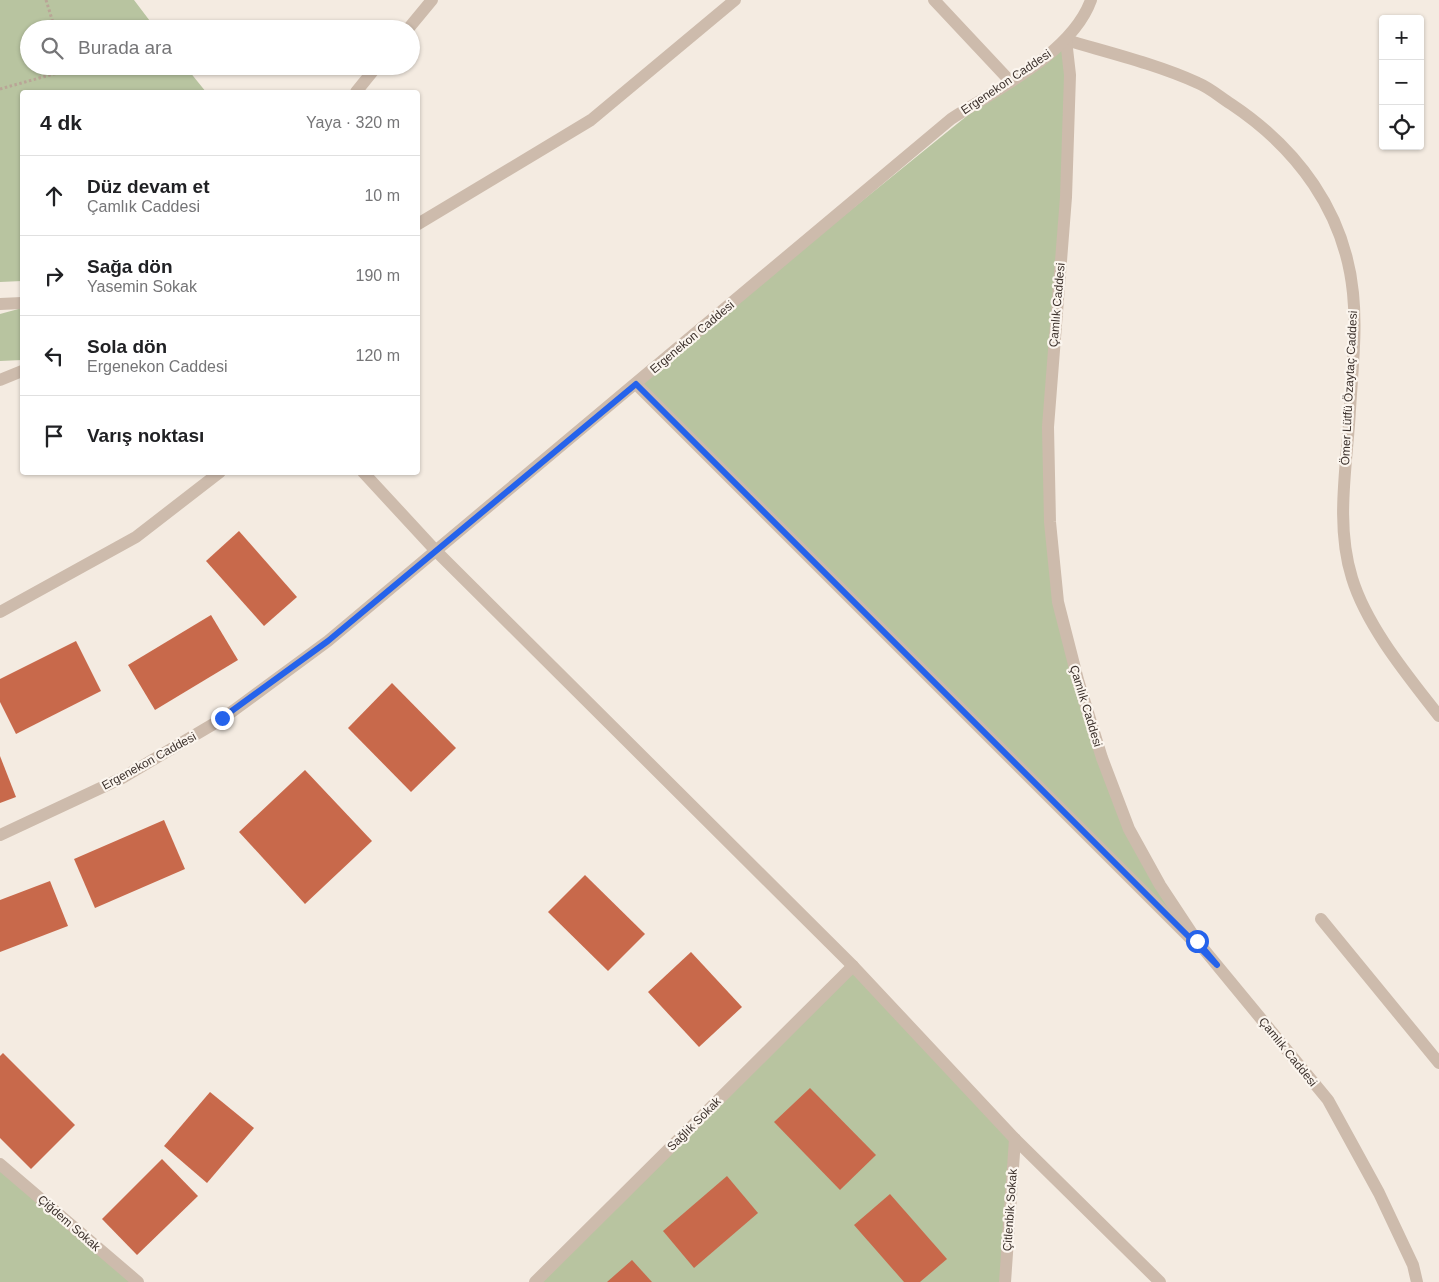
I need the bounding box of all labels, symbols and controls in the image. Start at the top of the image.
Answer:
map controls [1379,15,1424,150]
button: + [1379,15,1424,60]
search box [20,20,420,75]
icon: search [38,34,66,62]
text: Burada ara [78,37,172,58]
street label: Ergenekon Caddesi [958,47,1054,117]
button: − [1379,60,1424,105]
button: locate [1379,105,1424,150]
text: 4 dk [40,111,82,134]
text: Yaya · 320 m [306,114,400,131]
text: Düz devam et [87,176,209,197]
icon: ahead [40,182,68,210]
text: 10 m [364,187,400,204]
text: Çamlık Caddesi [87,198,200,215]
text: Sağa dön [87,256,173,277]
icon: right [40,262,68,290]
street label: Çamlık Caddesi [1046,262,1068,348]
text: 190 m [356,267,400,284]
text: Yasemin Sokak [87,278,197,295]
street label: Ergenekon Caddesi [647,298,737,376]
street label: Ömer Lütfü Özaytaç Caddesi [1338,310,1360,466]
text: Sola dön [87,336,167,357]
icon: left [40,342,68,370]
text: 120 m [356,347,400,364]
text: Ergenekon Caddesi [87,358,228,375]
icon: arrive [40,422,68,450]
text: Varış noktası [87,425,204,446]
street label: Çamlık Caddesi [1067,663,1105,749]
route end [211,707,234,730]
street label: Ergenekon Caddesi [100,729,198,793]
route start [1186,930,1209,953]
street label: Çamlık Caddesi [1256,1015,1320,1089]
street label: Sağlık Sokak [664,1094,724,1154]
street label: Çitlenbik Sokak [1000,1167,1020,1252]
street label: Çiğdem Sokak [35,1192,104,1255]

